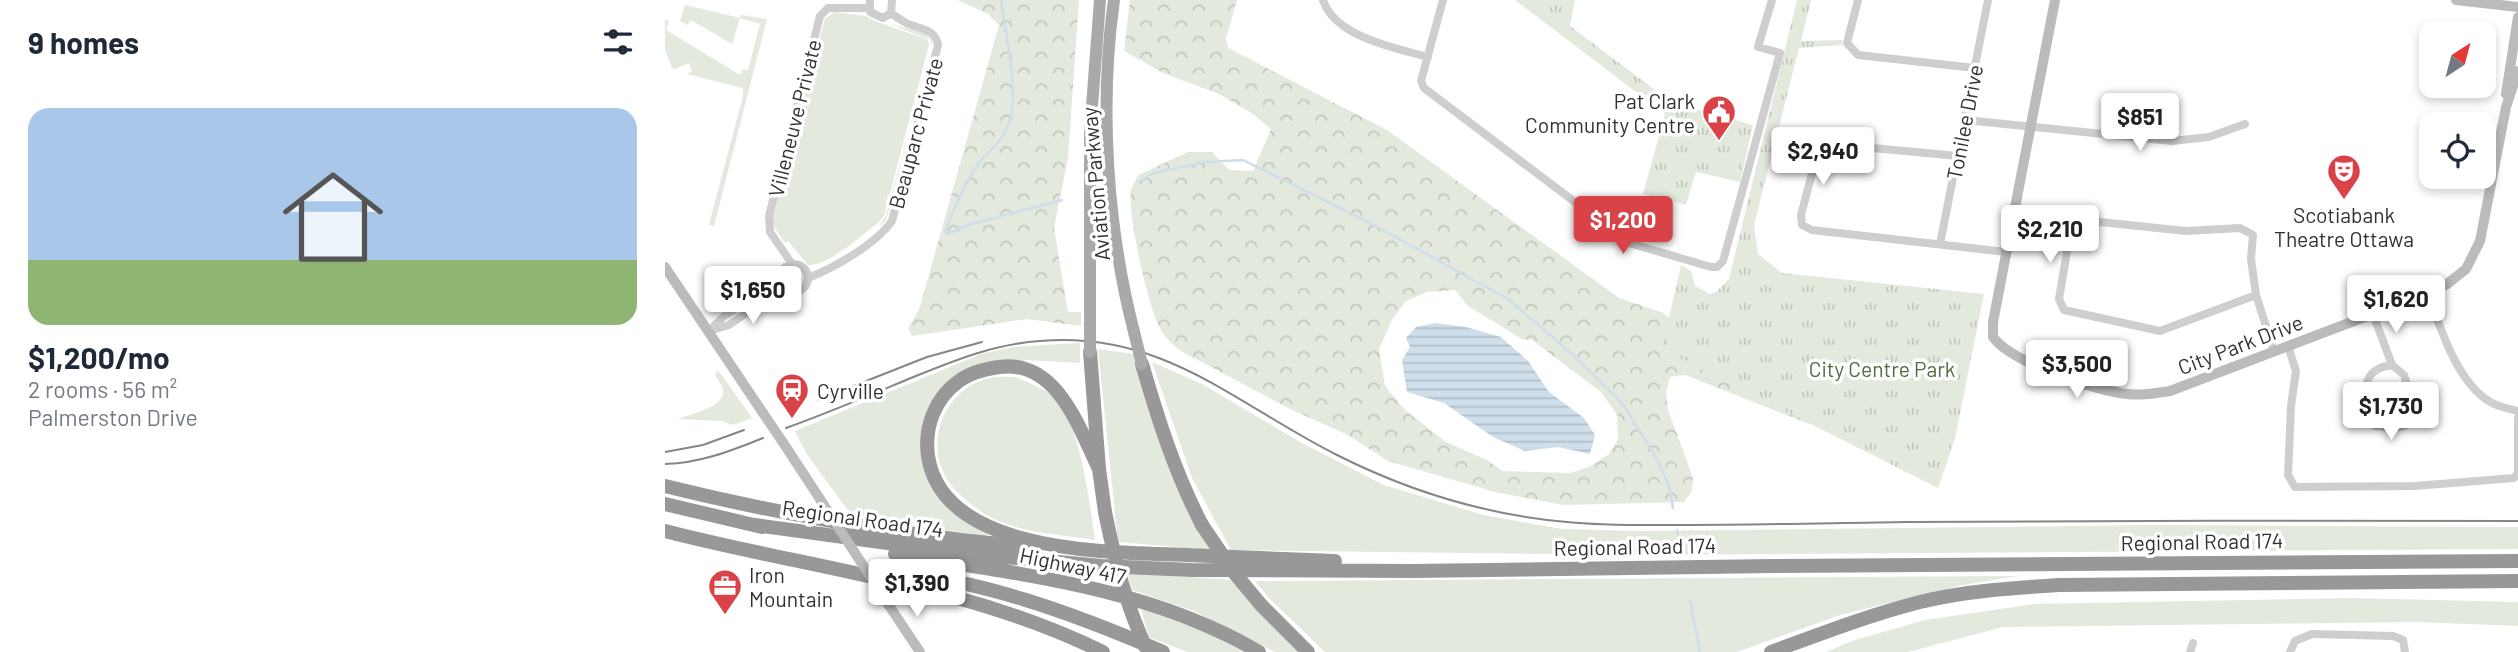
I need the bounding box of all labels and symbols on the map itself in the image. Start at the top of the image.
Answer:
north arrow [2419,21,2495,98]
street label: Villeneuve Private [762,37,826,199]
street label: Beauparc Private [883,55,947,211]
street label: Tonilee Drive [1941,62,1987,182]
place label: Pat Clark Community Centre [1525,88,1695,137]
public building icon: Pat Clark Community Centre [1700,93,1738,142]
pin: $851 [2099,94,2181,153]
street label: Aviation Parkway [1076,106,1114,262]
pin: $2,940 [1766,128,1880,187]
theatre icon: Scotiabank Theatre Ottawa [2325,152,2363,201]
pin: $1,200 [1566,196,1680,256]
place label: Scotiabank Theatre Ottawa [2274,202,2414,251]
pin: $2,210 [1993,205,2107,265]
pin: $1,650 [696,266,810,326]
pin: $1,620 [2339,276,2453,335]
street label: City Park Drive [2174,309,2306,379]
pin: $3,500 [2020,340,2134,400]
park label: City Centre Park [1809,356,1955,381]
station icon: Cyrville [773,371,811,420]
place label: Cyrville [817,378,884,403]
pin: $1,730 [2334,382,2448,442]
street label: Regional Road 174 [781,494,945,542]
street label: Regional Road 174 [2120,527,2284,555]
street label: Regional Road 174 [1553,532,1717,560]
street label: Highway 417 [1018,542,1128,588]
pin: $1,390 [860,560,974,619]
place label: Iron Mountain [749,562,833,611]
office icon: Iron Mountain [706,567,744,616]

